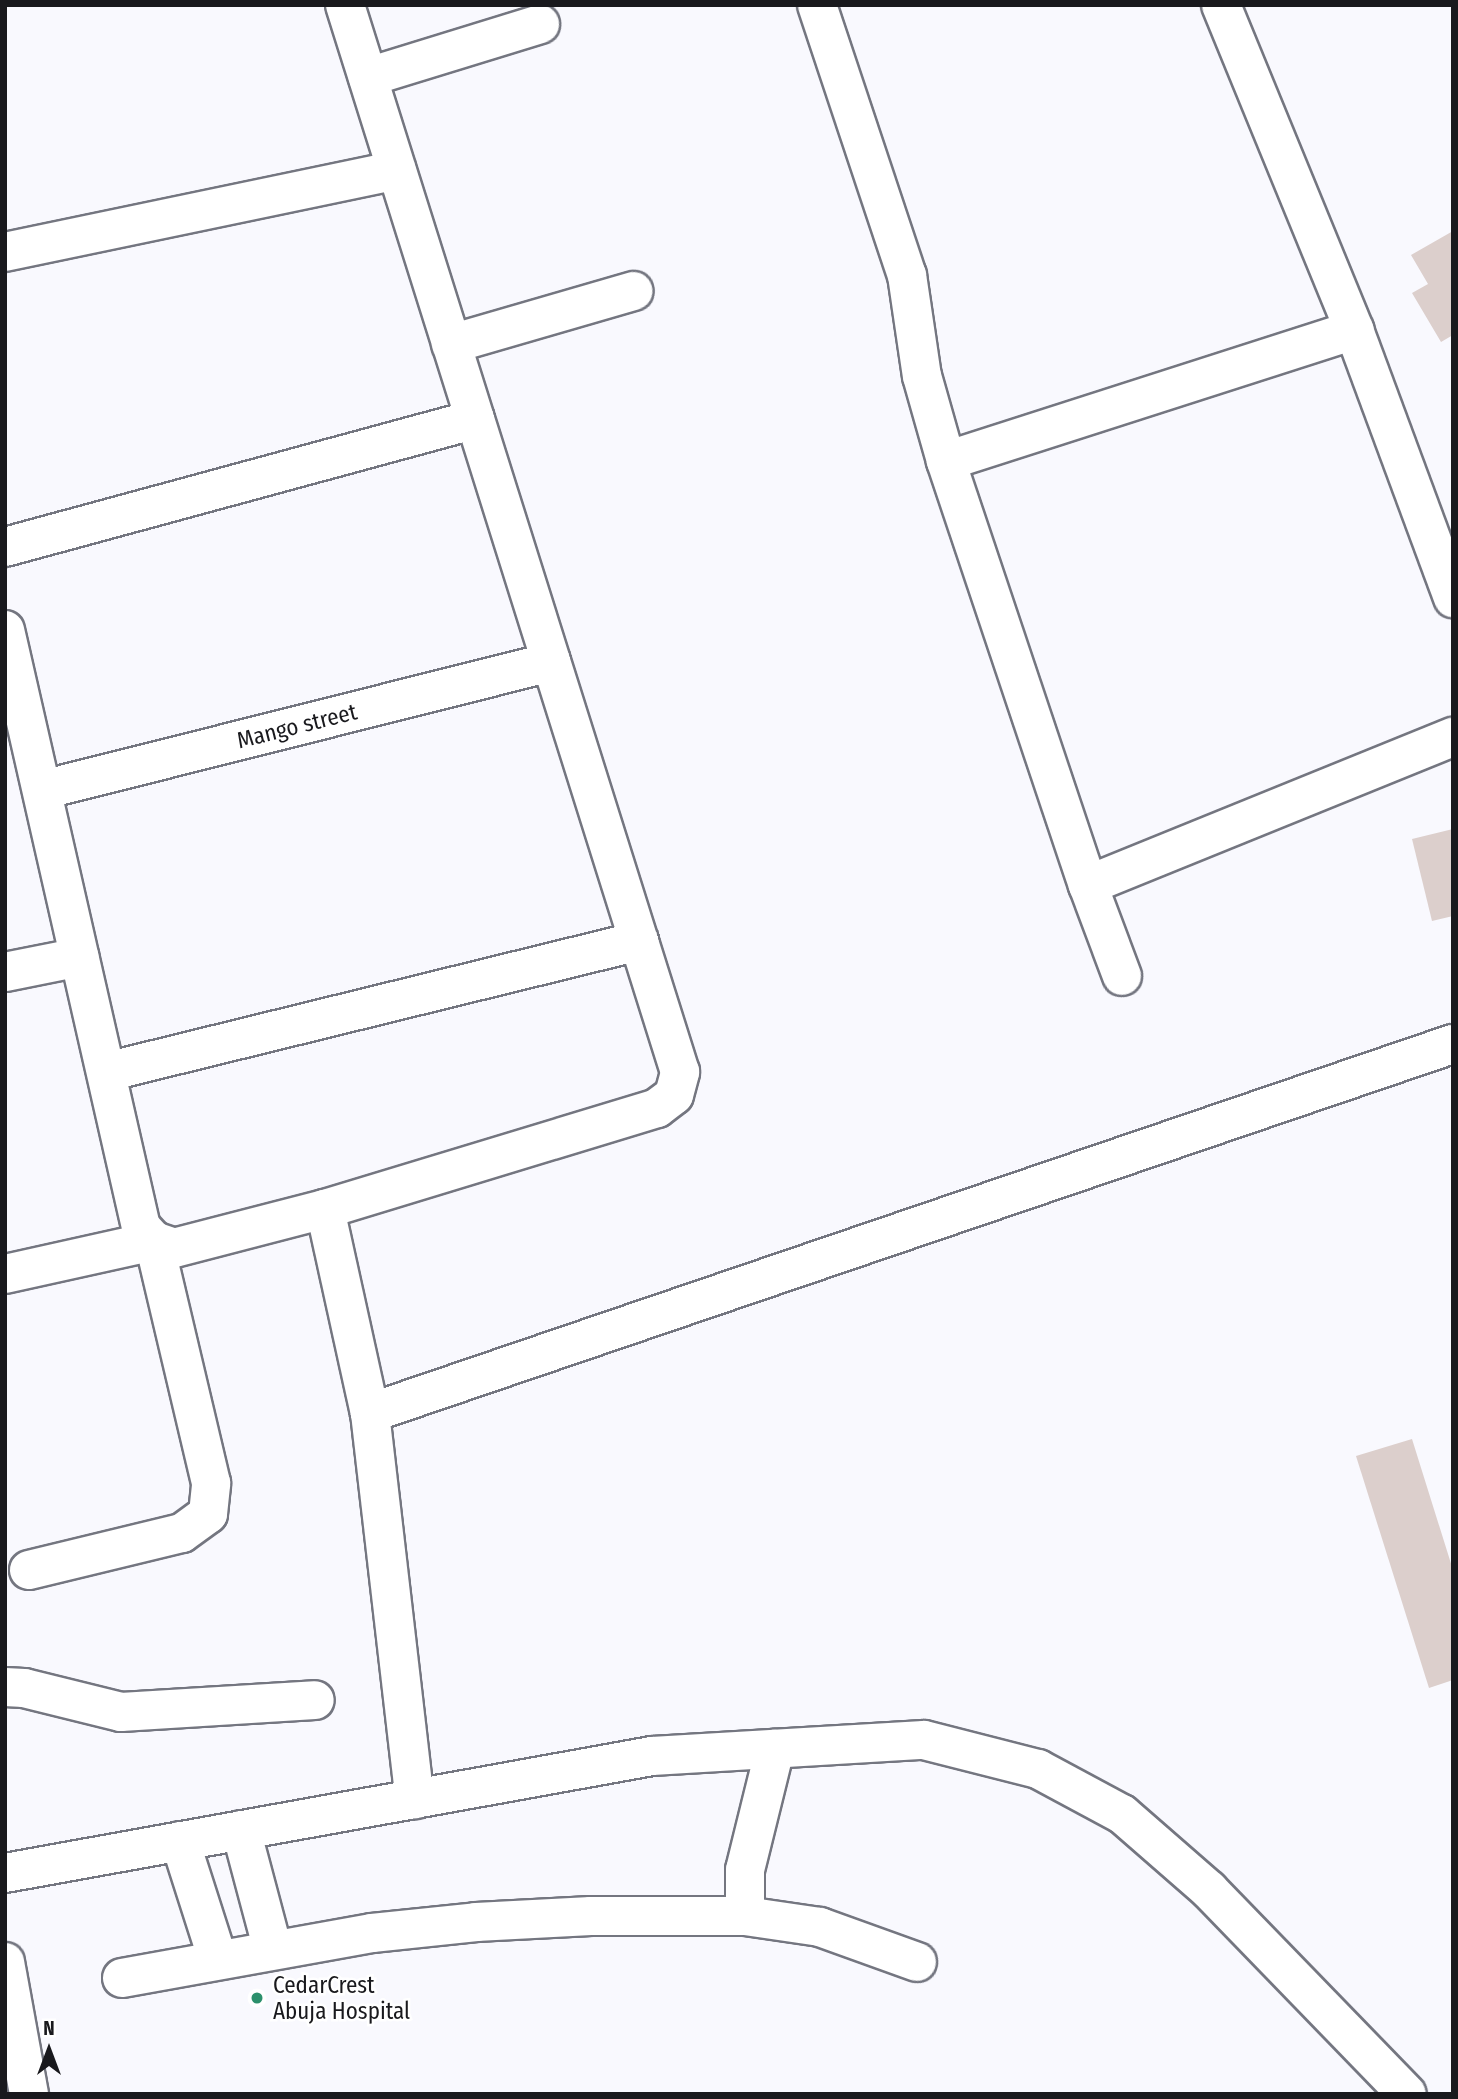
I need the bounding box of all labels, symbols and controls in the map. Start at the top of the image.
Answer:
street label: Mango street [234,698,360,754]
place label: CedarCrest Abuja Hospital [273,1971,410,2025]
marker: CedarCrest Abuja Hospital [247,1988,267,2008]
north arrow [14,2015,84,2085]
text: N [43,2017,55,2040]

